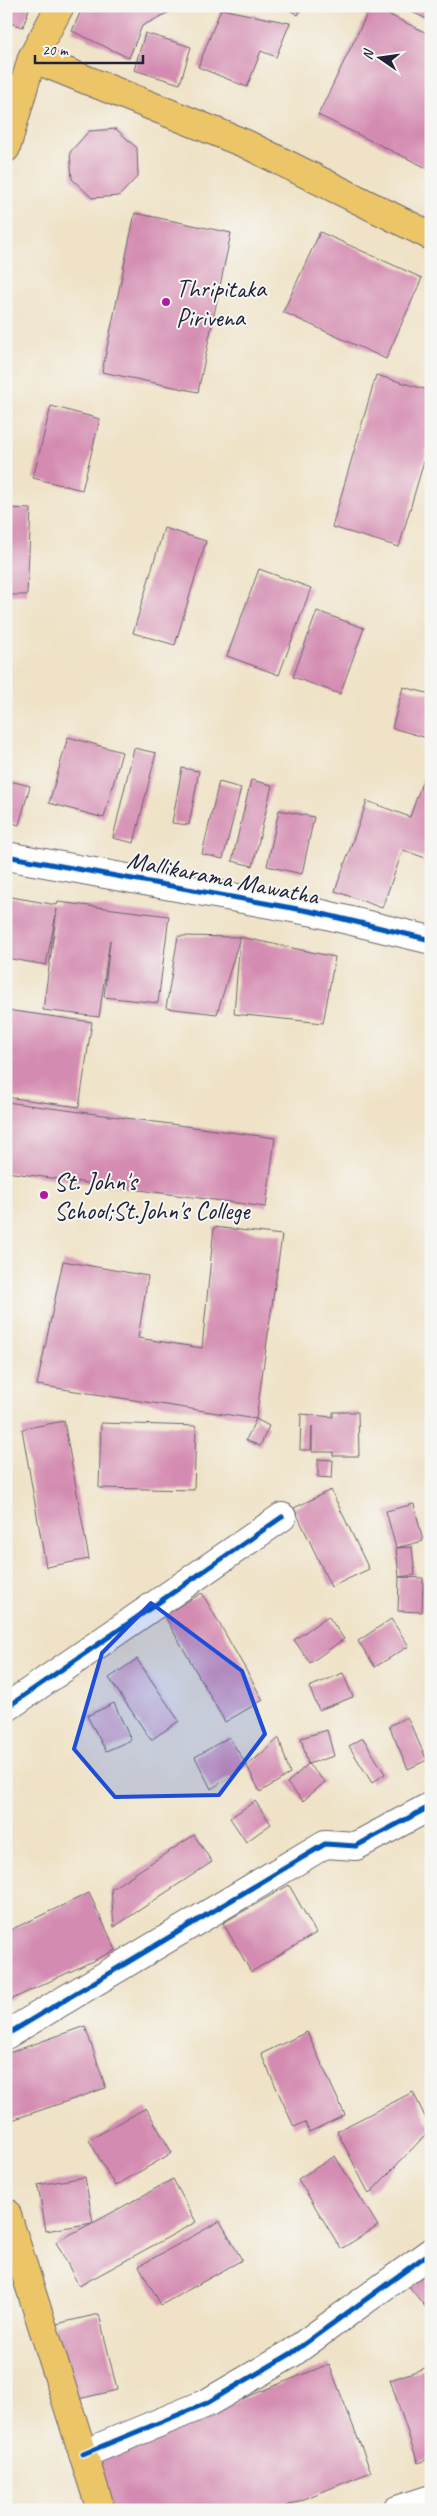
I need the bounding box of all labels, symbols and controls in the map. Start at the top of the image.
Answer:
scale bar [35,32,142,64]
north arrow [354,32,404,82]
text: 20 m [42,41,69,60]
text: N [359,47,378,61]
place label: Thripitaka Pirivena [176,273,268,334]
marker: Thripitaka Pirivena [160,296,172,308]
street label: Mallikarama Mawatha [124,844,323,913]
place label: St. John's School;St.John's College [54,1166,251,1227]
marker: St. John's School;St.John's College [38,1189,50,1201]

